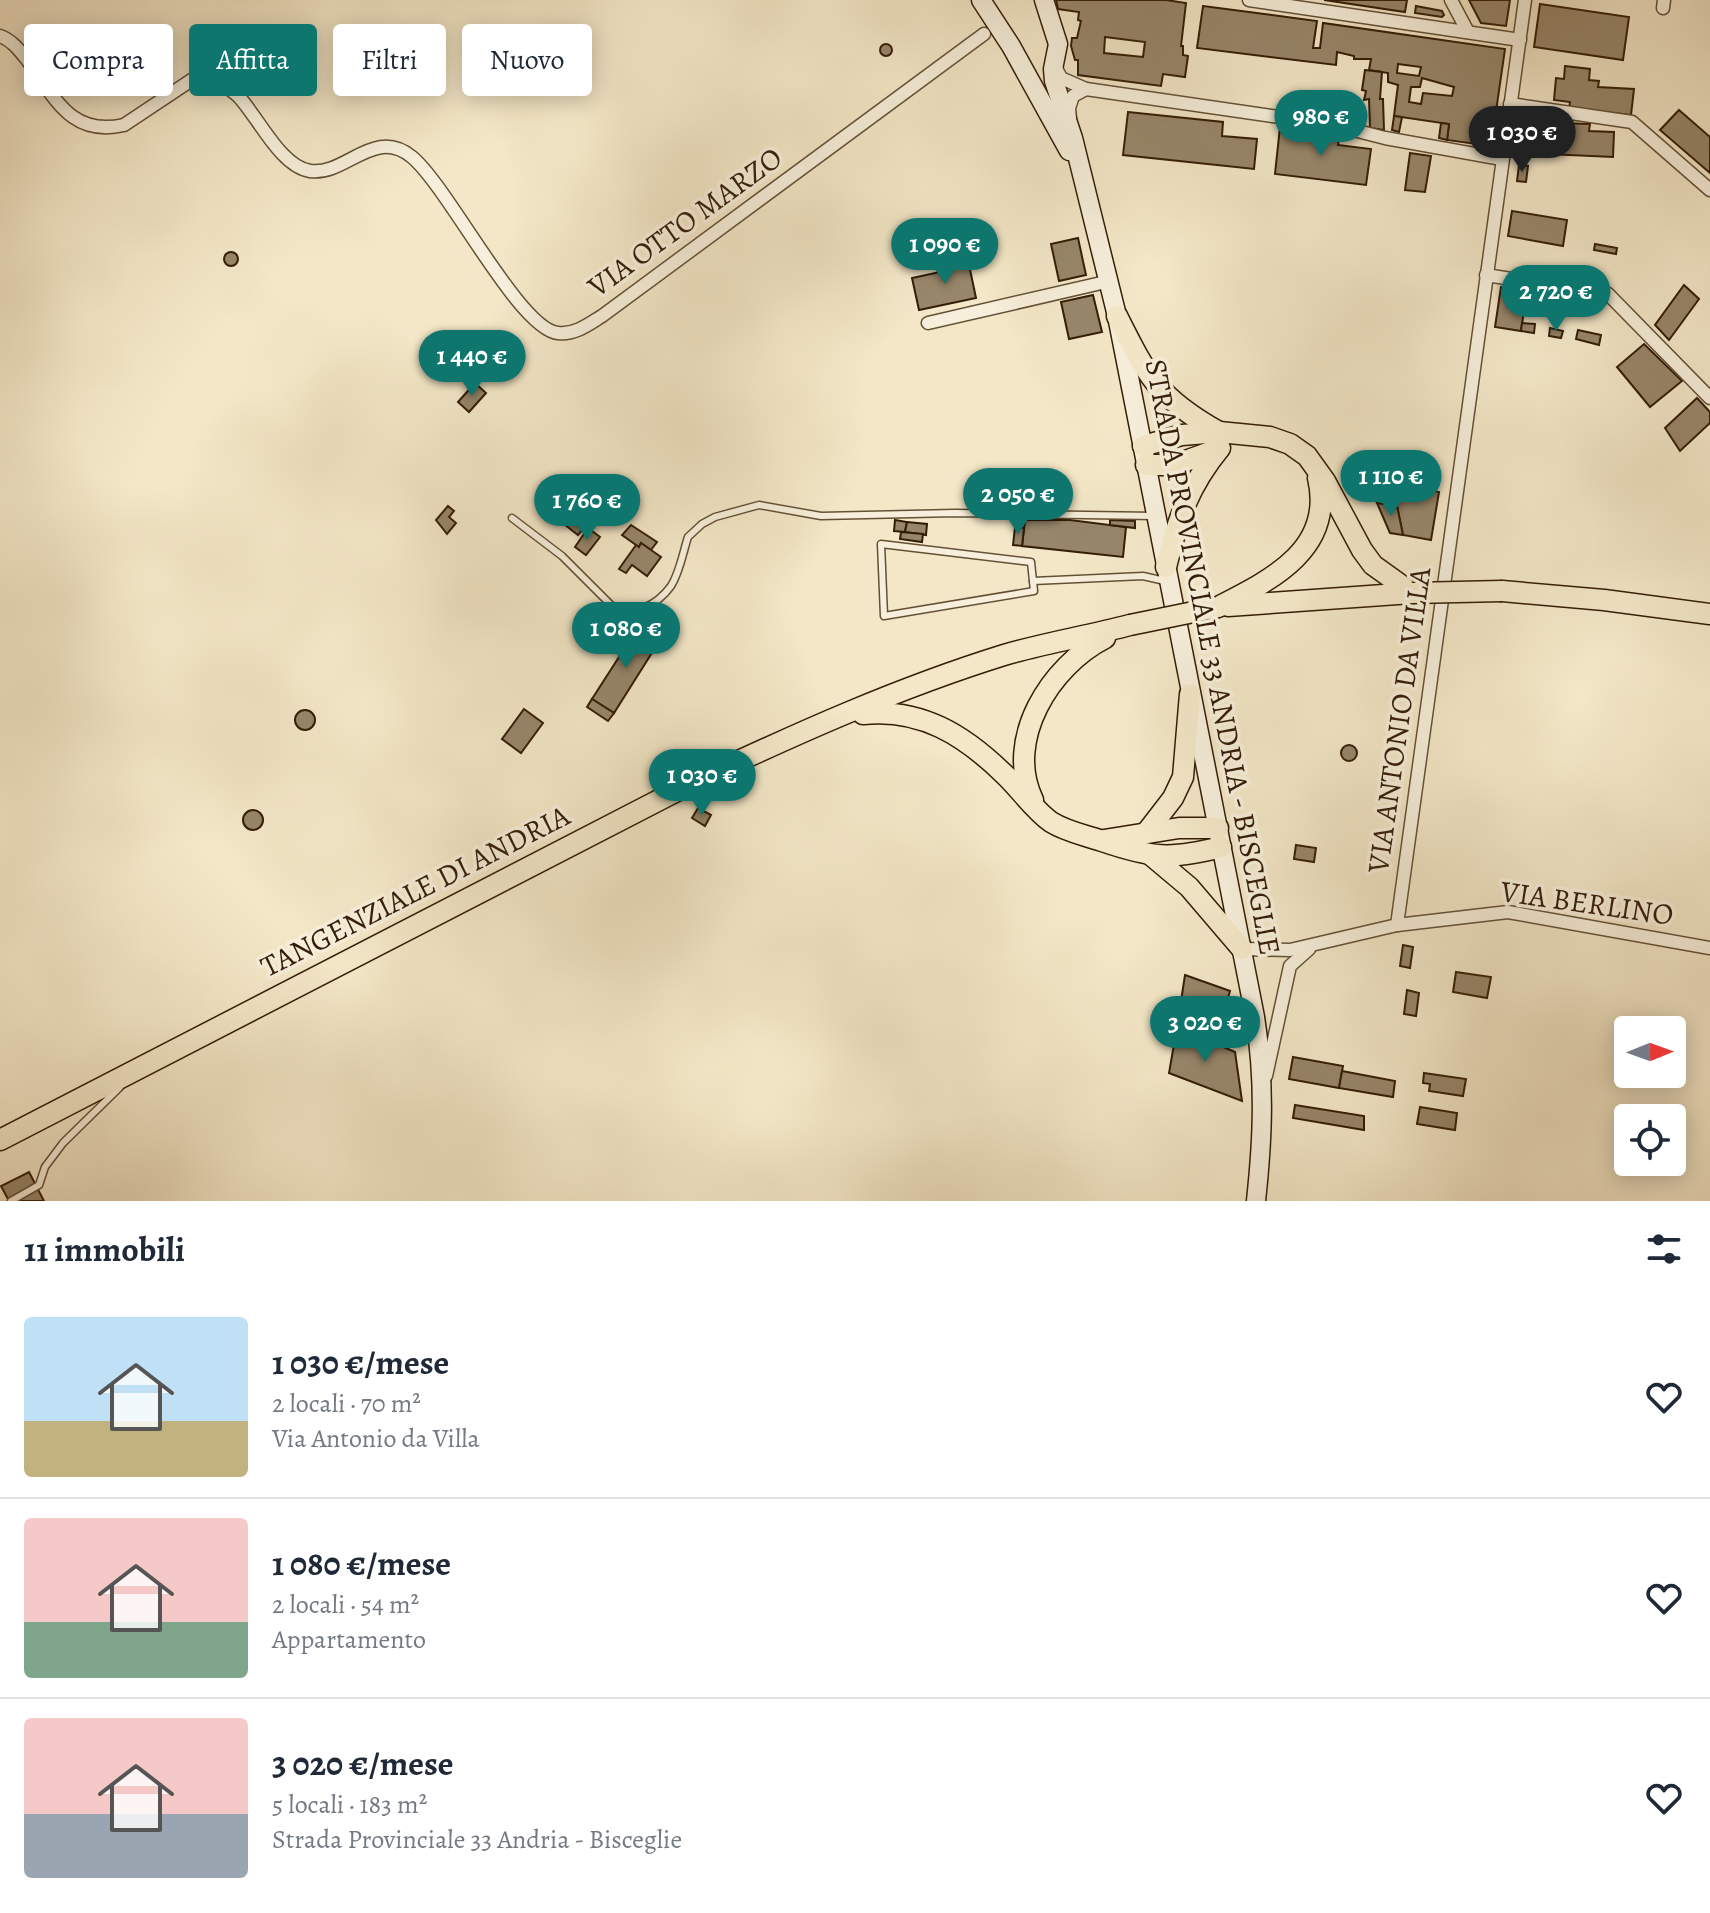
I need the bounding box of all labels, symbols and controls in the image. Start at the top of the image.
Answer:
chip: Compra [24,24,173,96]
chip: Affitta [189,24,317,96]
chip: Filtri [333,24,446,96]
chip: Nuovo [462,24,592,96]
pin: 980 € [1265,90,1377,158]
text: 980 € [1292,98,1350,133]
pin: 1 030 € [1448,106,1596,174]
text: 1 030 € [1487,114,1557,149]
street label: VIA OTTO MARZO [579,138,790,307]
pin: 1 090 € [871,218,1019,286]
text: 1 090 € [909,226,981,261]
pin: 2 720 € [1482,265,1630,333]
text: 2 720 € [1519,273,1593,308]
pin: 1 440 € [398,330,546,398]
text: 1 440 € [437,338,507,373]
street label: STRADA PROVINCIALE 33 ANDRIA - BISCEGLIE [1136,356,1290,958]
pin: 1 110 € [1317,450,1465,518]
text: 1 110 € [1359,458,1423,493]
pin: 2 050 € [944,468,1092,536]
pin: 1 760 € [513,474,661,542]
text: 2 050 € [981,476,1055,511]
text: 1 760 € [552,482,622,517]
street label: VIA ANTONIO DA VILLA [1358,564,1440,876]
pin: 1 080 € [552,602,700,670]
text: 1 080 € [590,610,662,645]
pin: 1 030 € [628,749,776,817]
text: 1 030 € [667,757,737,792]
street label: TANGENZIALE DI ANDRIA [254,795,577,986]
street label: VIA BERLINO [1497,871,1676,935]
pin: 3 020 € [1131,996,1279,1064]
text: 3 020 € [1168,1004,1242,1039]
north arrow [1614,1016,1686,1088]
map controls [1614,1016,1686,1176]
button: locate [1614,1104,1686,1176]
text: 11 immobili [24,1226,185,1273]
icon: filters [1642,1227,1686,1271]
text: 1 030 €/mese [272,1339,449,1386]
icon: home [88,1349,184,1445]
icon: heart [1642,1375,1686,1419]
text: 2 locali · 70 m² [272,1386,421,1421]
text: Via Antonio da Villa [272,1421,480,1456]
text: 1 080 €/mese [272,1540,451,1587]
icon: home [88,1550,184,1646]
icon: heart [1642,1576,1686,1620]
text: 2 locali · 54 m² [272,1587,419,1622]
text: Appartamento [272,1622,426,1657]
text: 3 020 €/mese [272,1740,454,1787]
icon: home [88,1750,184,1846]
icon: heart [1642,1776,1686,1820]
text: 5 locali · 183 m² [272,1787,427,1822]
text: Strada Provinciale 33 Andria - Bisceglie [272,1822,682,1857]

